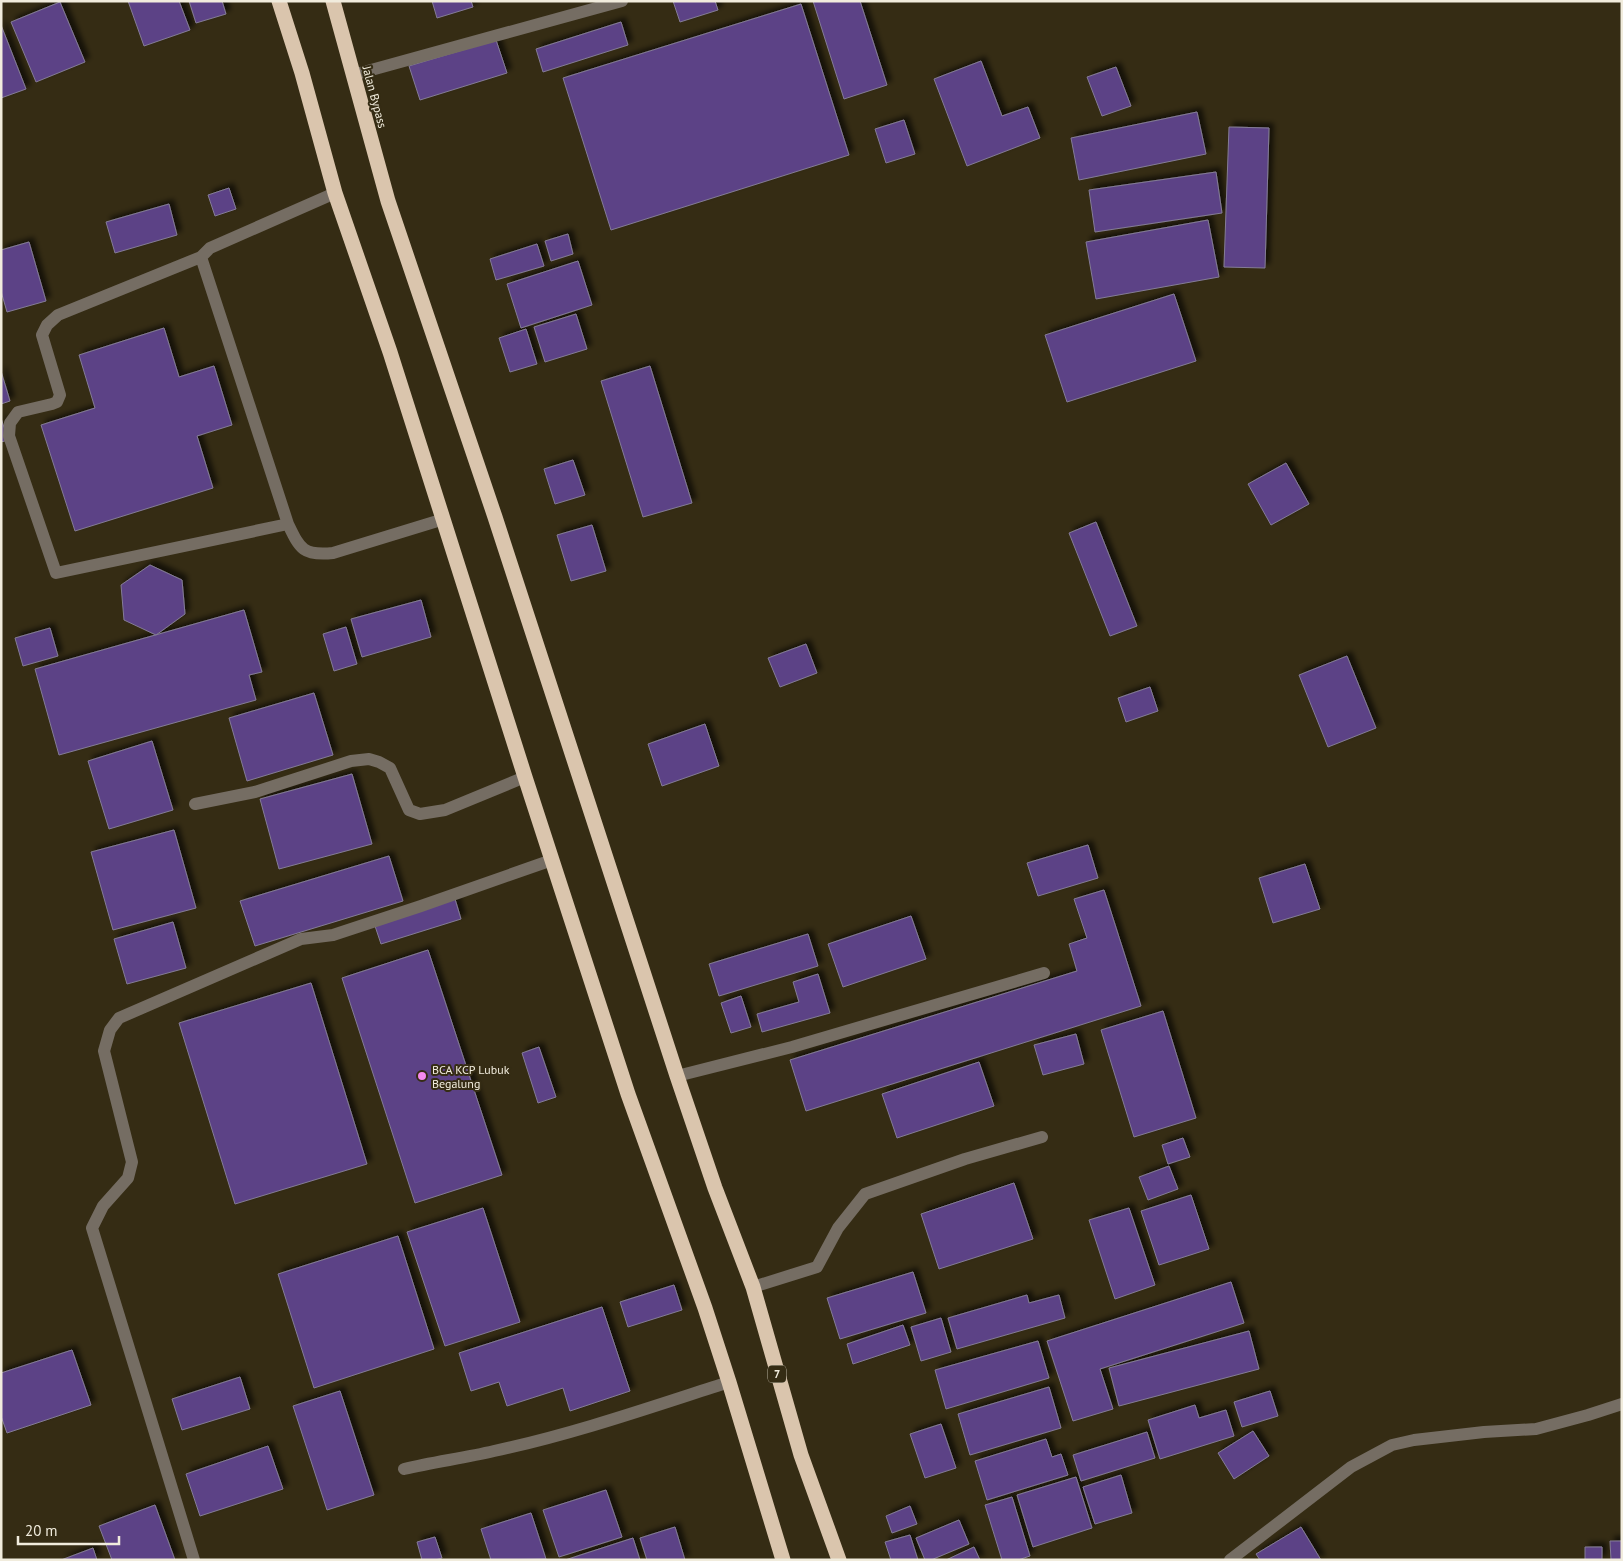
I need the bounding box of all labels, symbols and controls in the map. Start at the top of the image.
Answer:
street label: Jalan Bypass [359,63,391,130]
place label: BCA KCP Lubuk Begalung [432,1062,510,1091]
marker: BCA KCP Lubuk Begalung [416,1070,428,1082]
road number: 7 [768,1366,786,1382]
scale bar [18,1514,119,1546]
text: 20 m [25,1521,58,1540]

